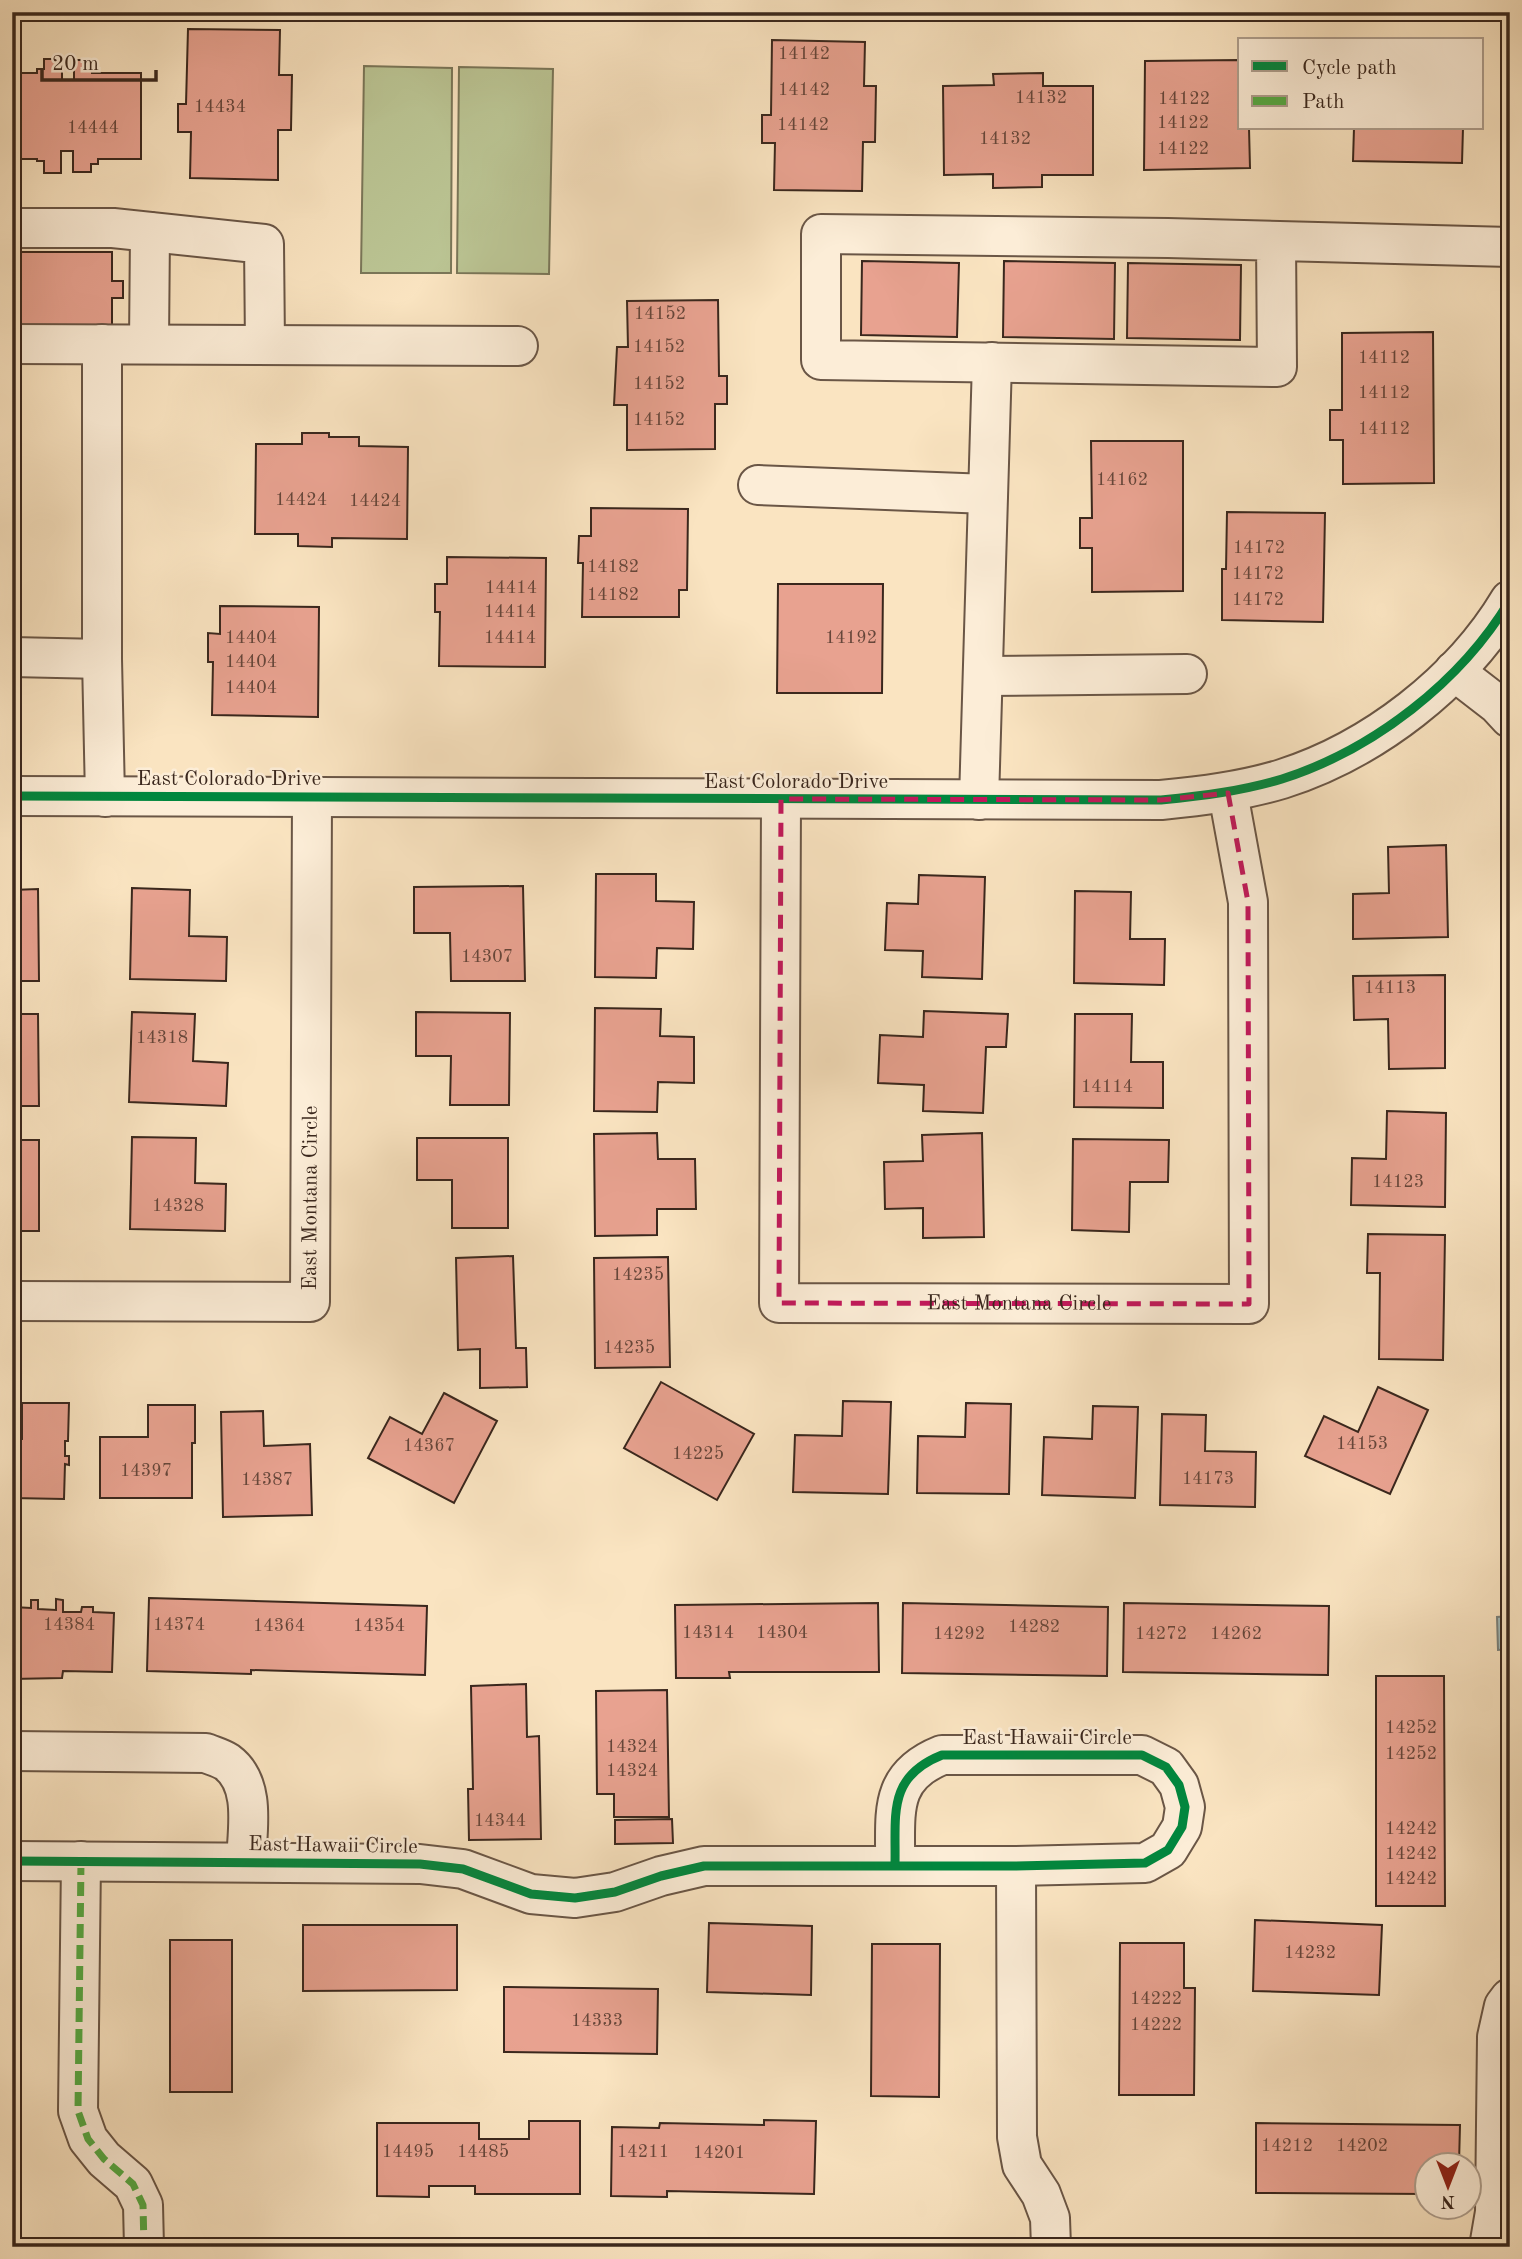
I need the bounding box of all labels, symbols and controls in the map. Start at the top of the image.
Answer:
scale bar [42,38,156,82]
legend [1238,38,1484,130]
house number: 14142 [778,45,830,63]
text: 20 m [52,54,99,75]
text: Cycle path [1302,58,1397,79]
house number: 14142 [778,81,830,99]
house number: 14132 [1015,89,1067,107]
house number: 14122 [1158,90,1210,108]
text: Path [1302,92,1345,113]
house number: 14434 [194,98,246,116]
house number: 14122 [1157,114,1209,132]
house number: 14142 [777,116,829,134]
house number: 14444 [67,119,119,137]
house number: 14132 [979,130,1031,148]
house number: 14122 [1157,140,1209,158]
house number: 14152 [634,305,686,323]
house number: 14152 [633,338,685,356]
house number: 14112 [1358,349,1410,367]
house number: 14152 [633,375,685,393]
house number: 14112 [1358,384,1410,402]
house number: 14152 [633,411,685,429]
house number: 14112 [1358,420,1410,438]
house number: 14162 [1096,471,1148,489]
house number: 14424 [275,491,327,509]
house number: 14424 [349,492,401,510]
house number: 14172 [1233,539,1285,557]
house number: 14182 [587,558,639,576]
house number: 14172 [1232,565,1284,583]
house number: 14414 [485,579,537,597]
house number: 14182 [587,586,639,604]
house number: 14172 [1232,591,1284,609]
house number: 14414 [484,603,536,621]
house number: 14404 [225,629,277,647]
house number: 14414 [484,629,536,647]
house number: 14192 [825,629,877,647]
house number: 14404 [225,653,277,671]
house number: 14404 [225,679,277,697]
street label: East Colorado Drive [137,769,321,790]
street label: East Colorado Drive [704,772,888,793]
house number: 14307 [461,948,513,966]
house number: 14113 [1364,979,1416,997]
house number: 14318 [136,1029,188,1047]
house number: 14114 [1081,1078,1133,1096]
street label: East Montana Circle [300,1106,321,1290]
house number: 14123 [1372,1173,1424,1191]
house number: 14328 [152,1197,204,1215]
house number: 14235 [612,1266,664,1284]
street label: East Montana Circle [927,1293,1111,1314]
house number: 14235 [603,1339,655,1357]
house number: 14153 [1336,1435,1388,1453]
house number: 14367 [403,1437,455,1455]
house number: 14225 [672,1445,724,1463]
house number: 14397 [120,1462,172,1480]
house number: 14173 [1182,1470,1234,1488]
house number: 14387 [241,1471,293,1489]
house number: 14384 [43,1616,95,1634]
house number: 14374 [153,1616,205,1634]
house number: 14364 [253,1617,305,1635]
house number: 14354 [353,1617,405,1635]
house number: 14282 [1008,1618,1060,1636]
house number: 14314 [682,1624,734,1642]
house number: 14304 [756,1624,808,1642]
house number: 14292 [933,1625,985,1643]
house number: 14272 [1135,1625,1187,1643]
house number: 14262 [1210,1625,1262,1643]
house number: 14252 [1385,1719,1437,1737]
street label: East Hawaii Circle [962,1728,1132,1749]
house number: 14324 [606,1738,658,1756]
house number: 14252 [1385,1745,1437,1763]
house number: 14324 [606,1762,658,1780]
house number: 14344 [474,1812,526,1830]
house number: 14242 [1385,1820,1437,1838]
street label: East Hawaii Circle [248,1834,418,1858]
house number: 14242 [1385,1845,1437,1863]
house number: 14242 [1385,1870,1437,1888]
house number: 14232 [1284,1944,1336,1962]
house number: 14222 [1130,1990,1182,2008]
house number: 14333 [571,2012,623,2030]
house number: 14222 [1130,2016,1182,2034]
house number: 14212 [1261,2137,1313,2155]
house number: 14202 [1336,2137,1388,2155]
house number: 14495 [382,2143,434,2161]
house number: 14485 [457,2143,509,2161]
house number: 14211 [617,2143,669,2161]
house number: 14201 [693,2144,745,2162]
north arrow [1414,2150,1484,2220]
text: N [1440,2191,1455,2210]

